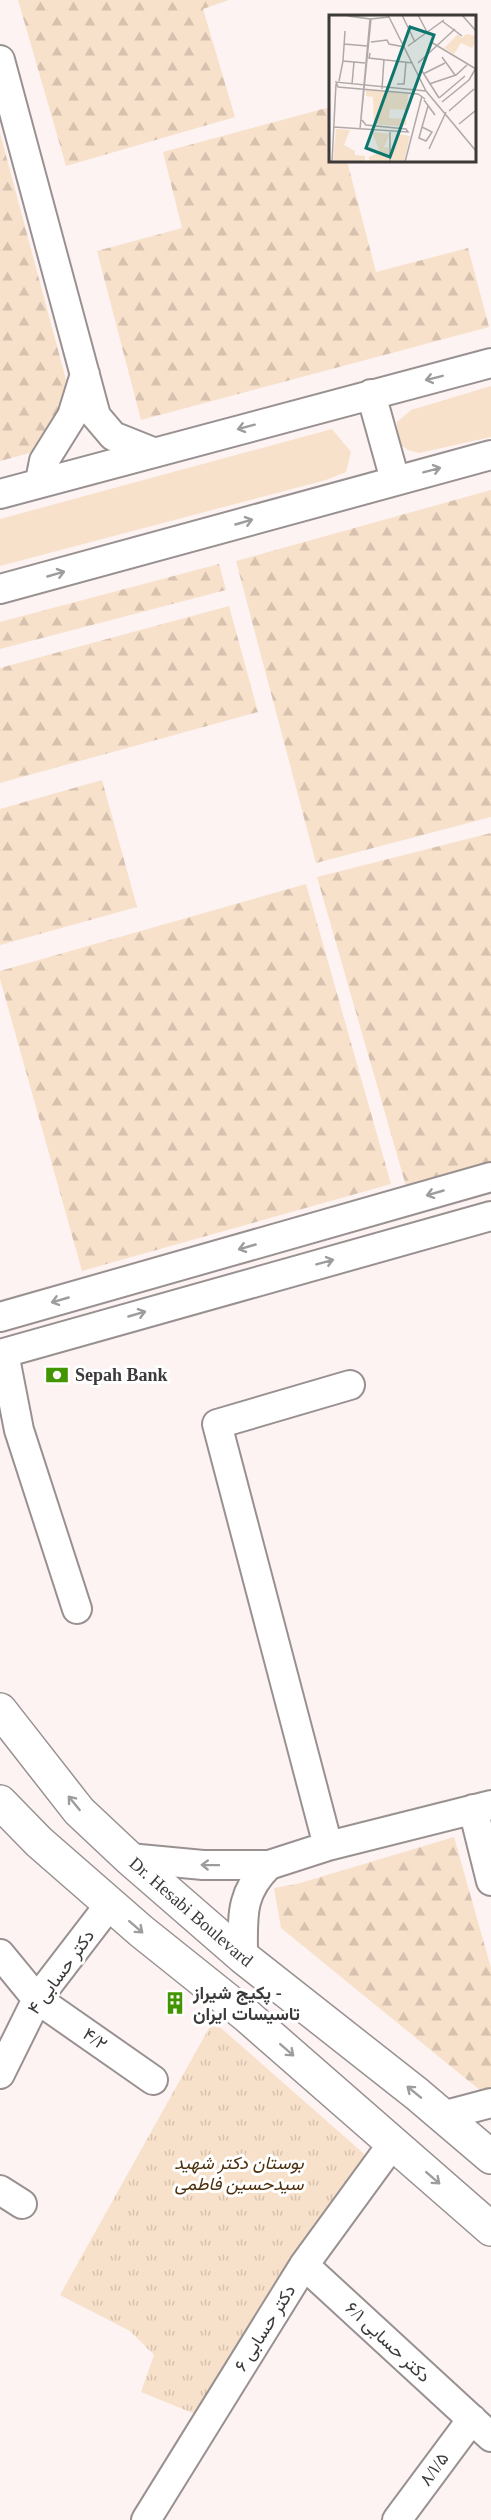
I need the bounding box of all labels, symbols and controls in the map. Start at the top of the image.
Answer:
inset map [329,15,476,162]
one-way arrow [425,372,444,384]
one-way arrow [237,422,256,434]
one-way arrow [422,464,441,475]
one-way arrow [234,515,253,527]
one-way arrow [46,568,65,579]
one-way arrow [426,1188,445,1199]
one-way arrow [238,1242,257,1253]
one-way arrow [315,1256,334,1267]
one-way arrow [51,1295,70,1306]
one-way arrow [127,1308,146,1319]
bank icon: Sepah Bank [44,1362,70,1388]
place label: Sepah Bank [75,1365,168,1385]
one-way arrow [67,1796,80,1812]
street label: Dr. Hesabi Boulevard [125,1853,257,1971]
one-way arrow [201,1859,221,1870]
one-way arrow [128,1920,144,1933]
street label: دکتر حسابی ۴ [24,1926,99,2019]
place label: پکیج شیراز - تاسیسات ایران [192,1983,300,2025]
building icon: پکیج شیراز - تاسیسات ایران [162,1990,188,2016]
street label: ۴/۲ [79,2024,111,2054]
one-way arrow [279,2043,294,2057]
one-way arrow [407,2086,423,2099]
park label: بوستان دکتر شهید سیدحسین فاطمی [174,2153,304,2195]
one-way arrow [425,2171,441,2185]
street label: ۶ دکتر حسابی [230,2281,300,2375]
street label: ۶/۱ دکتر حسابی [341,2298,434,2387]
street label: ۸/۱/۵ [415,2448,453,2490]

